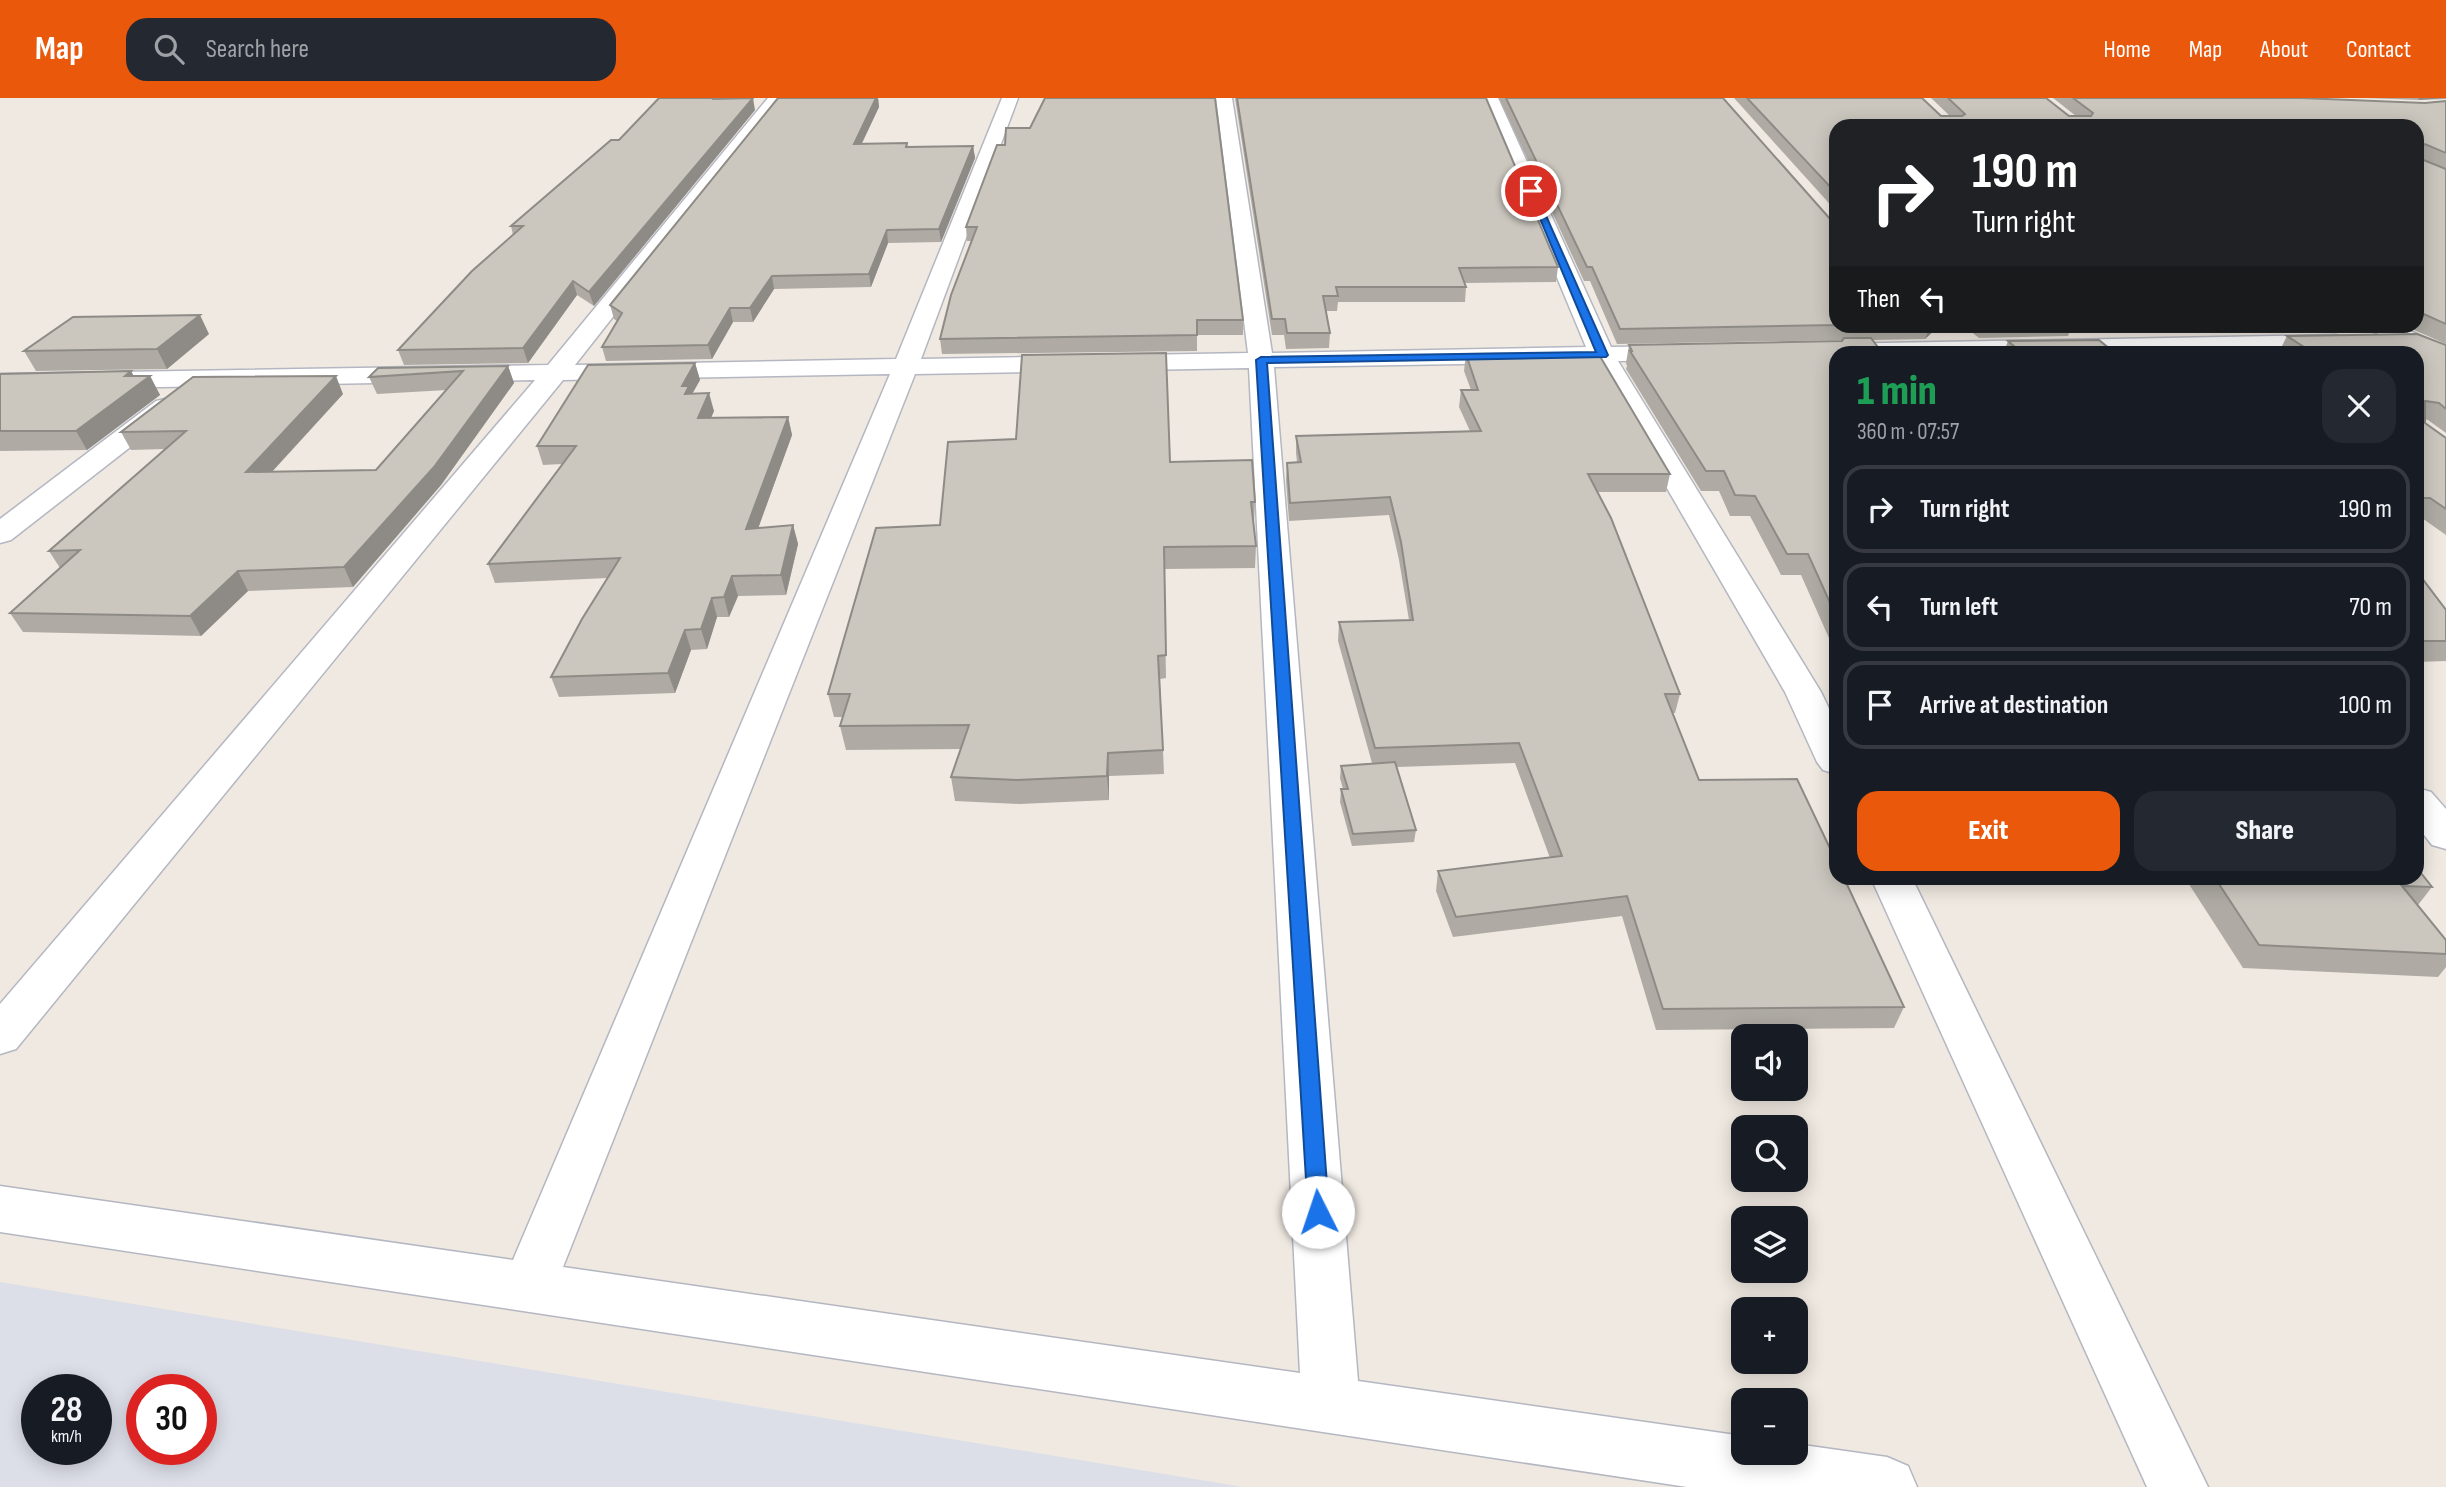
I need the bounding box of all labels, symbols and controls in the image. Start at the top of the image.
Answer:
search box [126,18,616,81]
text: Map [35,29,84,69]
icon: search [150,30,188,68]
text: Search here [206,34,309,65]
text: Home [2103,35,2151,64]
text: Map [2189,35,2222,64]
text: About [2260,35,2308,64]
text: Contact [2346,35,2411,64]
text: 190 m [1972,143,2078,202]
icon: right [1857,147,1948,238]
pin [1501,161,1561,221]
icon: arrive [1512,172,1550,210]
text: Turn right [1972,203,2076,242]
icon: left [1914,280,1952,318]
text: Then [1857,284,1900,315]
text: 1 min [1857,366,1937,417]
button: close [2322,369,2396,443]
text: 360 m · 07:57 [1857,418,1959,446]
icon: right [1861,490,1899,528]
text: Turn right [1920,494,2009,525]
text: 190 m [2339,494,2392,525]
icon: left [1861,588,1899,626]
text: Turn left [1920,592,1998,623]
text: 70 m [2349,592,2392,623]
icon: arrive [1861,686,1899,724]
text: Arrive at destination [1920,690,2108,721]
text: 100 m [2339,690,2392,721]
button: Exit [1857,791,2120,871]
button: Share [2134,791,2396,871]
map controls [1731,1024,1808,1465]
button: sound [1731,1024,1808,1101]
button: search [1731,1115,1808,1192]
position arrow [1281,1175,1355,1249]
button: layers [1731,1206,1808,1283]
button: + [1731,1297,1808,1374]
speed limit sign: 30 [126,1374,217,1465]
button: − [1731,1388,1808,1465]
text: 28 [51,1389,82,1432]
text: km/h [51,1426,82,1447]

